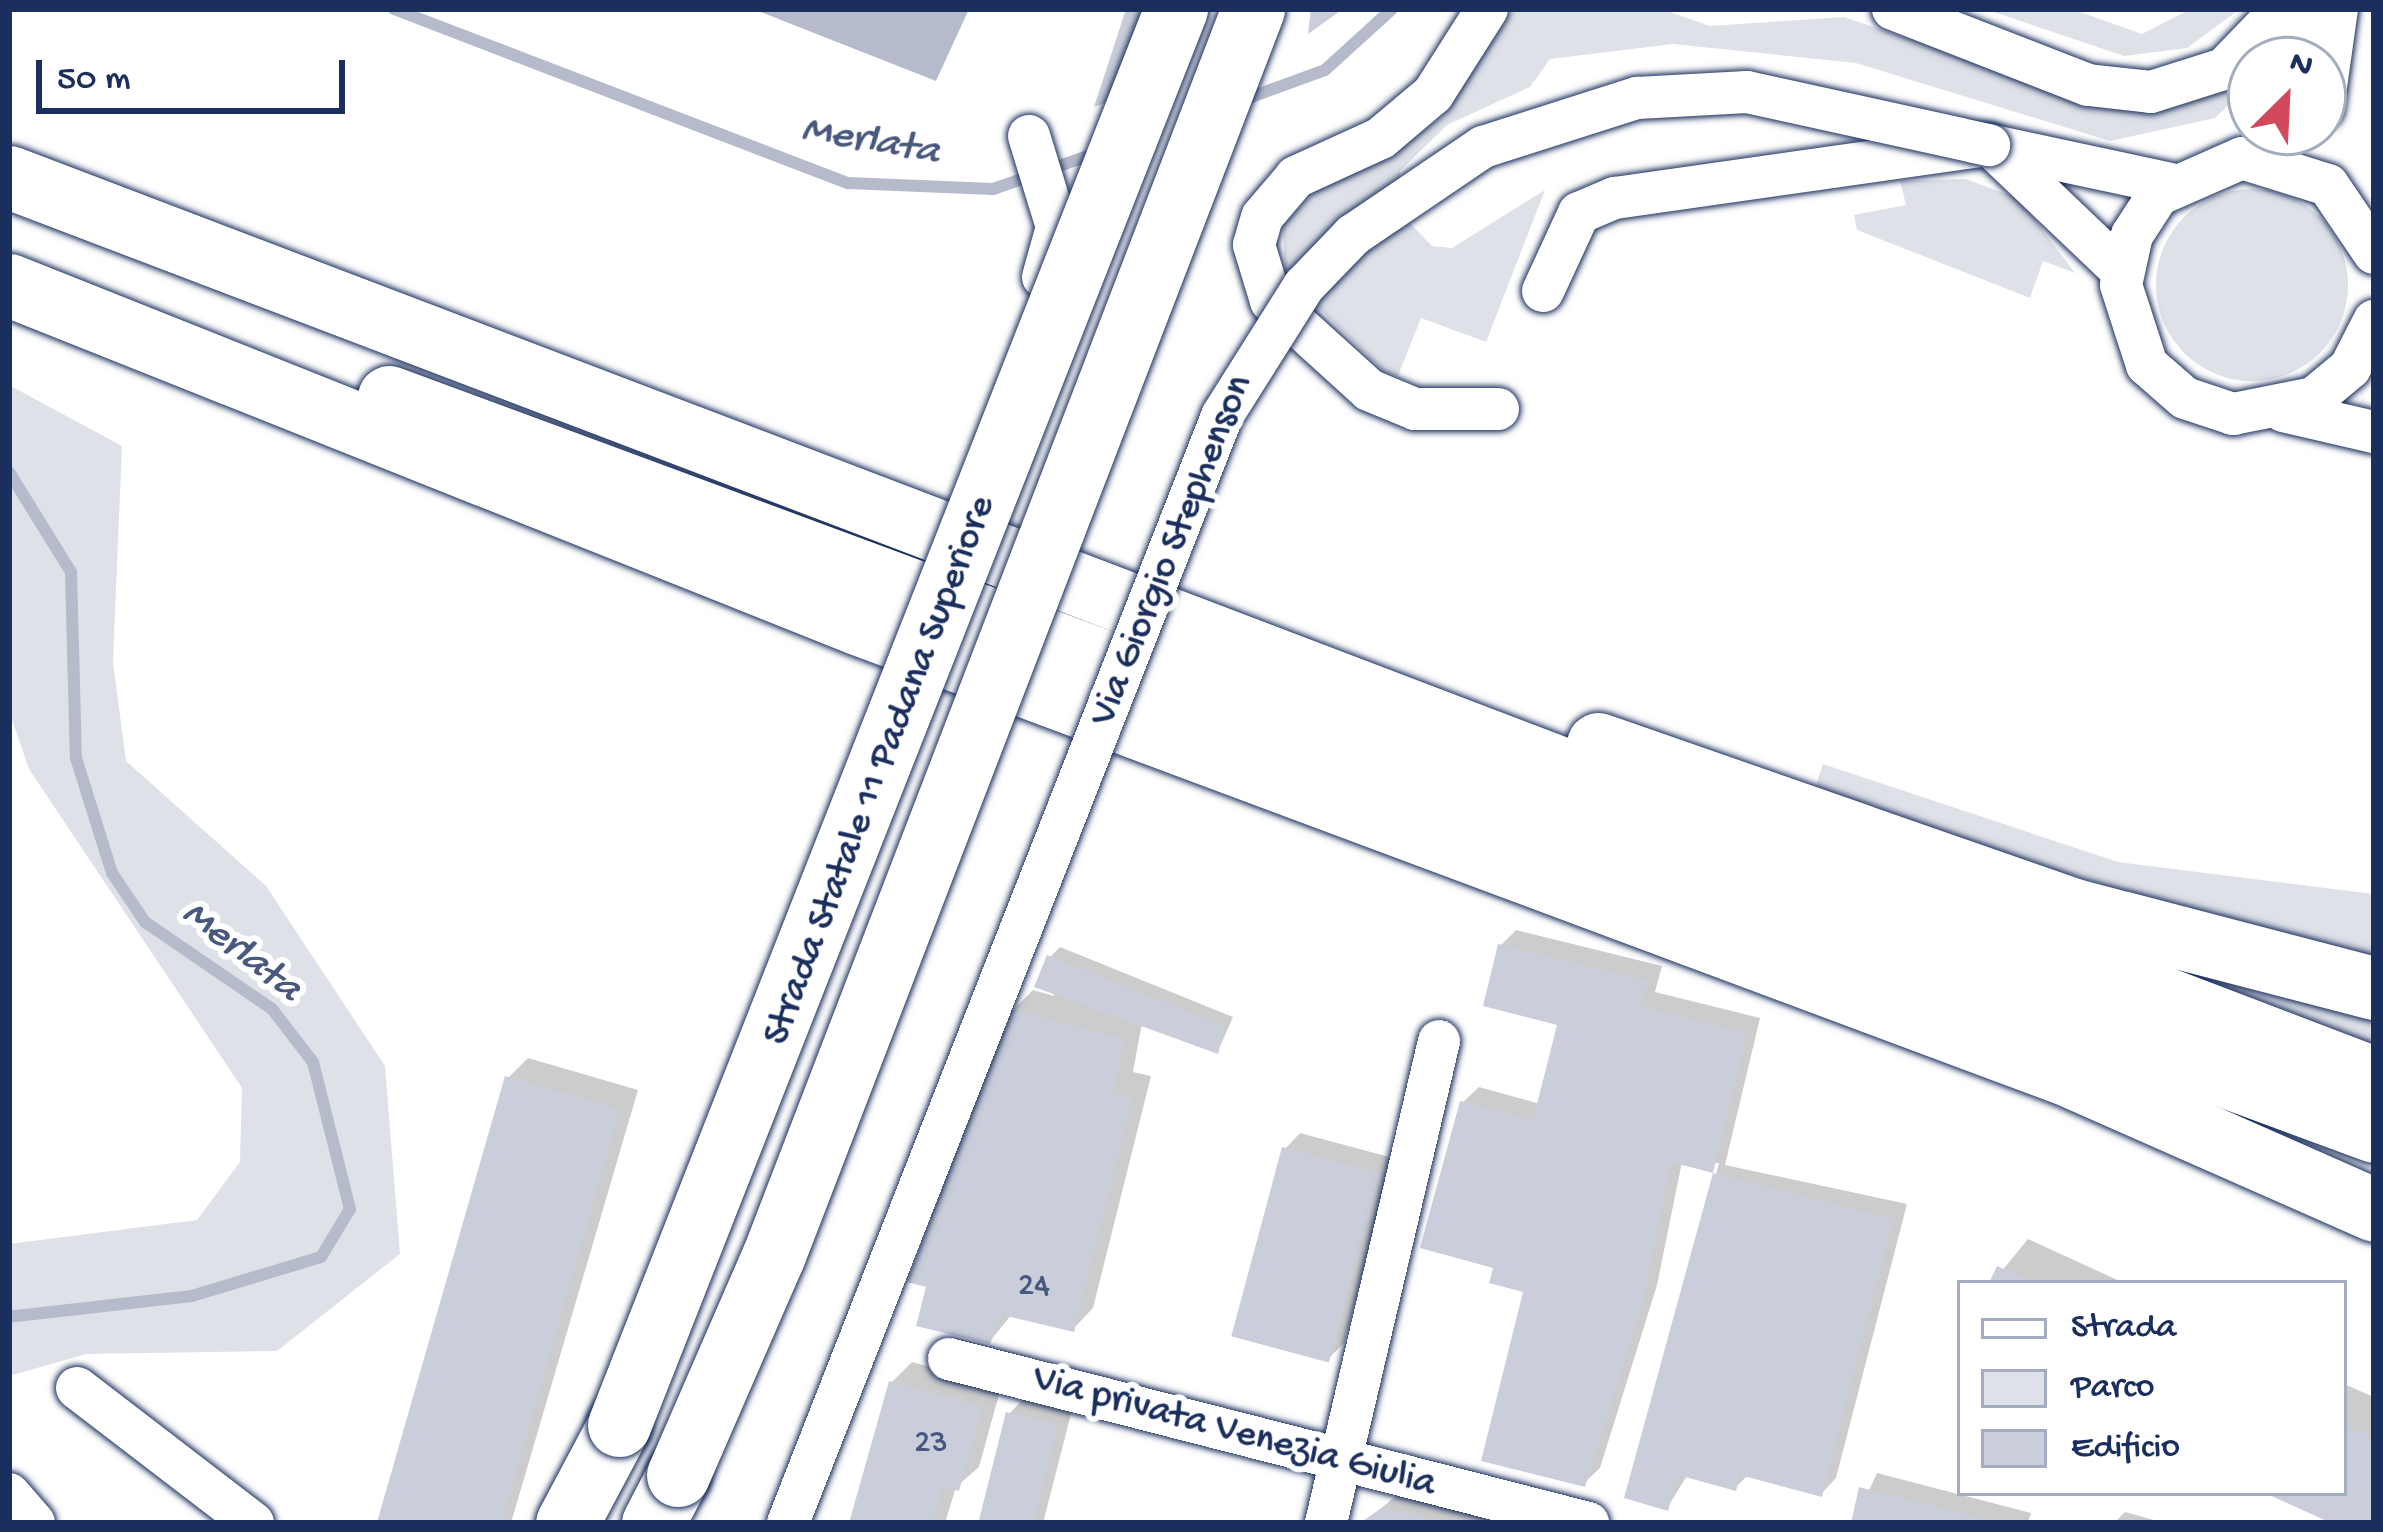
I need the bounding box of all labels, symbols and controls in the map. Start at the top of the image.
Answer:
scale bar [42,36,351,110]
north arrow [2227,36,2347,156]
text: N [2283,44,2318,88]
text: 50 m [57,59,130,102]
water label: Merlata [797,106,943,180]
street label: Via Giorgio Stephenson [1081,369,1265,733]
street label: Strada Statale 11 Padana Superiore [754,490,1008,1052]
water label: Merlata [170,890,310,1016]
house number: 24 [1018,1268,1050,1308]
legend [1957,1280,2347,1496]
text: Strada [2071,1307,2176,1350]
street label: Via privata Venezia Giulia [1027,1357,1441,1509]
text: Parco [2071,1367,2155,1410]
house number: 23 [914,1425,948,1465]
text: Edificio [2071,1427,2180,1470]

